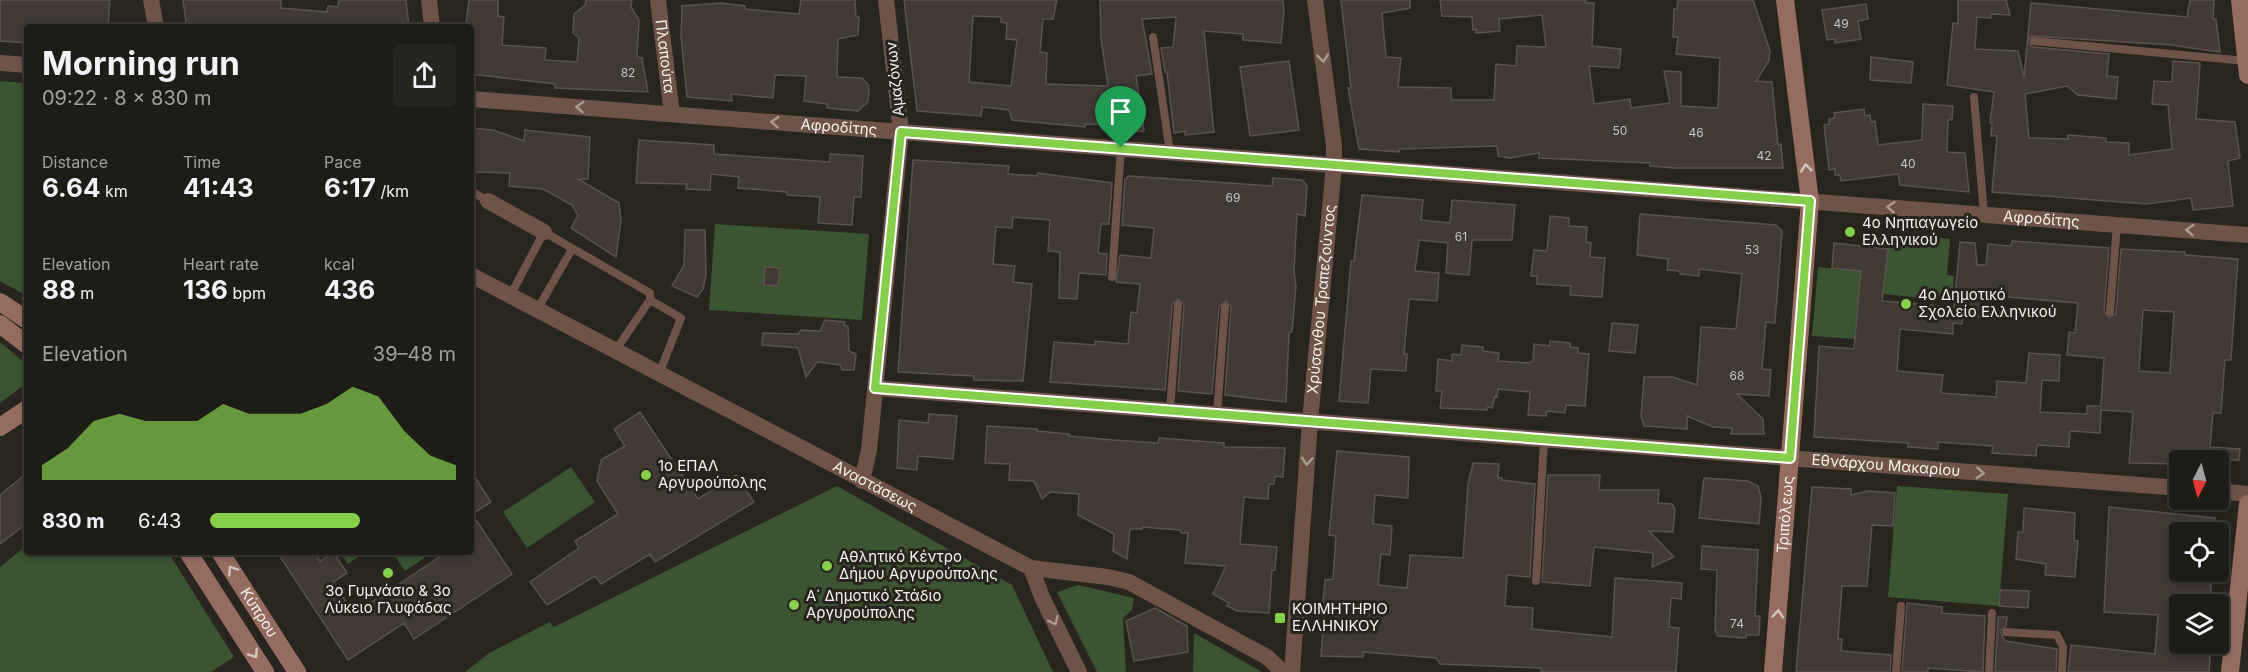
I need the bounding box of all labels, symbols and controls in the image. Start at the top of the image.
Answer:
house number: 49 [1833,16,1849,31]
street label: Πλαπούτα [651,18,679,95]
street label: Αμαζόνων [881,41,908,117]
text: Morning run [42,43,240,83]
button: share [393,44,456,107]
one-way arrow [1316,53,1328,63]
house number: 82 [621,65,635,80]
text: 09:22 · 8 × 830 m [42,86,212,110]
pin [1095,86,1146,148]
icon: arrive [1104,95,1137,128]
one-way arrow [576,101,585,114]
street label: Αφροδίτης [800,114,878,139]
one-way arrow [770,116,779,129]
house number: 50 [1613,123,1627,138]
house number: 46 [1688,125,1704,140]
house number: 42 [1756,148,1772,163]
text: Distance [42,152,108,172]
text: Time [183,152,221,172]
text: Pace [324,152,362,172]
house number: 40 [1900,156,1916,171]
one-way arrow [1800,164,1812,173]
text: 6.64 [42,172,101,203]
text: 41:43 [183,172,254,203]
text: 6:17 [324,172,376,203]
text: km [101,181,128,201]
text: /km [376,181,409,201]
house number: 69 [1226,190,1240,205]
one-way arrow [1886,201,1895,214]
street label: Χρύσανθου Τραπεζούντος [1303,203,1339,395]
street label: Αφροδίτης [2002,206,2081,231]
place label: 4ο Νηπιαγωγείο Ελληνικού [1862,213,1978,249]
one-way arrow [2185,224,2194,237]
marker: 4ο Νηπιαγωγείο Ελληνικού [1843,225,1857,239]
house number: 61 [1455,229,1467,244]
house number: 53 [1745,242,1759,257]
text: Elevation [42,254,111,274]
text: Heart rate [183,254,259,274]
text: kcal [324,254,355,274]
text: 88 [42,274,76,305]
text: 136 [183,274,228,305]
text: 436 [324,274,375,305]
text: m [76,283,94,303]
text: bpm [228,283,266,303]
place label: 4ο Δημοτικό Σχολείο Ελληνικού [1918,285,2057,321]
marker: 4ο Δημοτικό Σχολείο Ελληνικού [1899,297,1913,311]
text: Elevation [42,342,128,366]
text: 39–48 m [373,342,456,366]
house number: 68 [1730,368,1744,383]
street label: Εθνάρχου Μακαρίου [1811,450,1961,480]
north arrow [2169,450,2229,510]
map controls [2169,450,2229,654]
place label: 1o ΕΠΑΛ Αργυρούπολης [658,456,767,492]
street label: Αναστάσεως [830,456,921,516]
one-way arrow [1301,457,1314,466]
one-way arrow [1976,466,1985,479]
marker: 1o ΕΠΑΛ Αργυρούπολης [639,468,653,482]
street label: Τριπόλεως [1772,475,1797,554]
text: 830 m [42,509,104,533]
text: 6:43 [138,509,181,533]
button: locate [2169,522,2229,582]
place label: Αθλητικό Κέντρο Δήμου Αργυρούπολης [839,547,998,583]
marker: Αθλητικό Κέντρο Δήμου Αργυρούπολης [820,559,834,573]
one-way arrow [227,566,239,576]
marker: 3ο Γυμνάσιο & 3ο Λύκειο Γλυφάδας [381,566,395,580]
place label: 3ο Γυμνάσιο & 3ο Λύκειο Γλυφάδας [324,581,452,617]
street label: Κύπρου [236,584,282,641]
place label: Α΄ Δημοτικό Στάδιο Αργυρούπολης [806,586,942,622]
button: layers [2169,594,2229,654]
marker: Α΄ Δημοτικό Στάδιο Αργυρούπολης [787,598,801,612]
place label: ΚΟΙΜΗΤΗΡΙΟ ΕΛΛΗΝΙΚΟΥ [1292,599,1388,635]
one-way arrow [1771,609,1784,618]
marker: ΚΟΙΜΗΤΗΡΙΟ ΕΛΛΗΝΙΚΟΥ [1273,611,1287,625]
one-way arrow [1046,614,1058,625]
house number: 74 [1730,616,1744,631]
one-way arrow [246,648,258,658]

